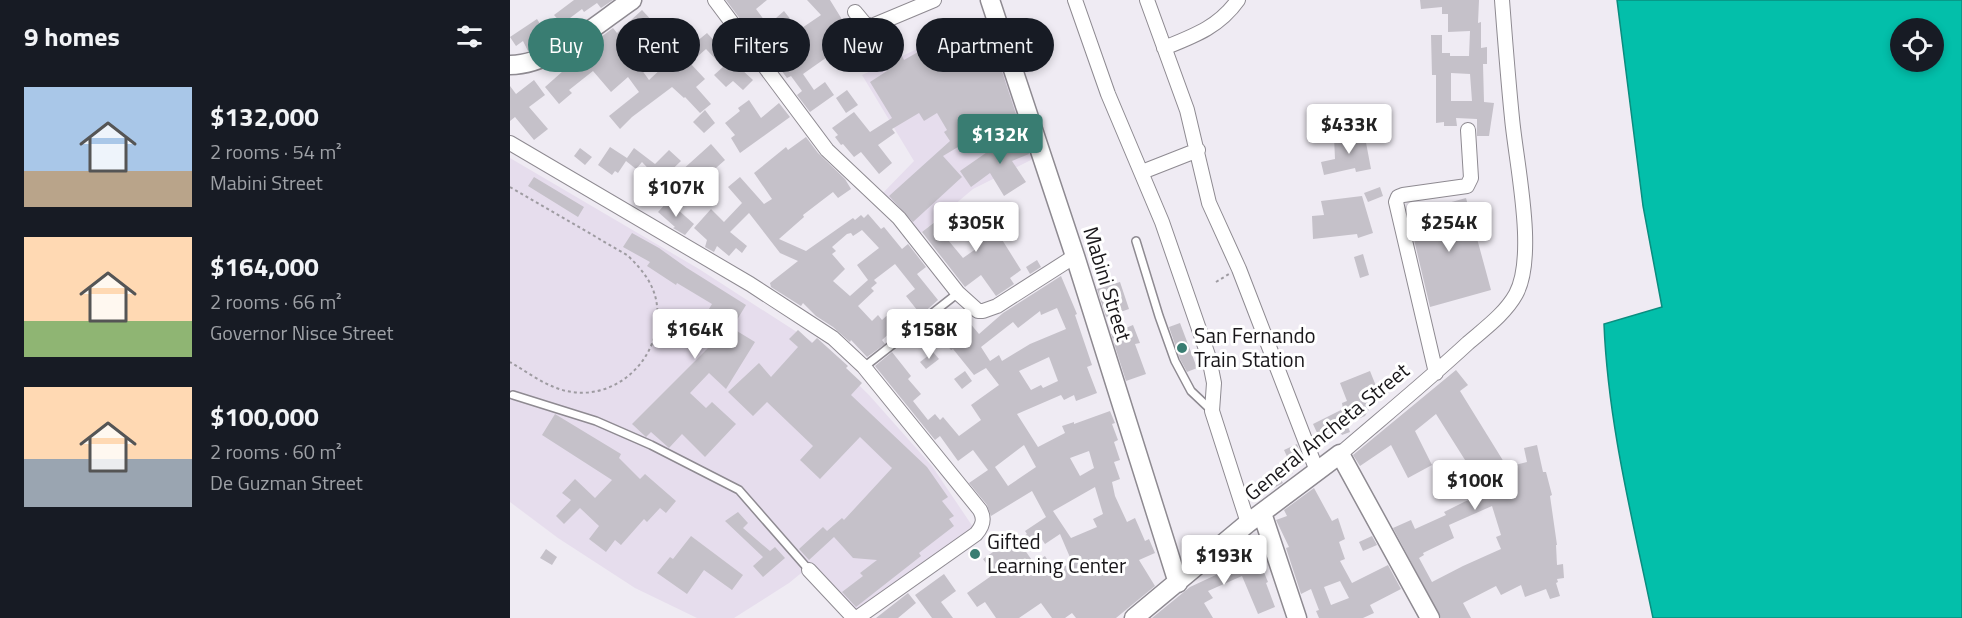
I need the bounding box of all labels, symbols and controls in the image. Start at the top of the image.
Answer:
text: 9 homes [24,17,120,56]
chip: Buy [528,18,604,72]
chip: Rent [616,18,700,72]
chip: Filters [712,18,810,72]
chip: New [822,18,904,72]
chip: Apartment [916,18,1054,72]
map controls [1890,18,1944,72]
button: locate [1890,18,1944,72]
icon: filters [453,20,486,53]
text: $132,000 [210,97,319,136]
pin: $433K [1307,104,1391,155]
text: $433K [1321,108,1377,139]
icon: home [72,111,144,183]
pin: $132K [958,114,1042,165]
text: $132K [972,118,1028,149]
text: 2 rooms · 54 m² [210,136,342,167]
text: Mabini Street [210,167,323,198]
pin: $107K [634,167,718,218]
text: $107K [648,171,704,202]
pin: $305K [934,202,1018,253]
pin: $254K [1407,202,1491,253]
text: $305K [948,206,1004,237]
text: $254K [1421,206,1477,237]
street label: Mabini Street [1075,222,1141,346]
text: $164,000 [210,247,319,286]
icon: home [72,261,144,333]
text: 2 rooms · 66 m² [210,286,342,317]
pin: $164K [653,309,737,360]
pin: $158K [887,309,971,360]
text: $164K [667,313,723,344]
text: $158K [901,313,957,344]
text: Governor Nisce Street [210,317,394,348]
place label: San Fernando Train Station [1194,319,1316,375]
marker: San Fernando Train Station [1175,341,1189,355]
street label: General Ancheta Street [1237,354,1416,508]
text: $100,000 [210,397,319,436]
icon: home [72,411,144,483]
text: 2 rooms · 60 m² [210,436,342,467]
pin: $100K [1433,460,1517,511]
text: $100K [1447,464,1503,495]
text: De Guzman Street [210,467,363,498]
place label: Gifted Learning Center [987,525,1126,581]
pin: $193K [1182,535,1266,586]
text: $193K [1196,539,1252,570]
marker: Gifted Learning Center [968,547,982,561]

